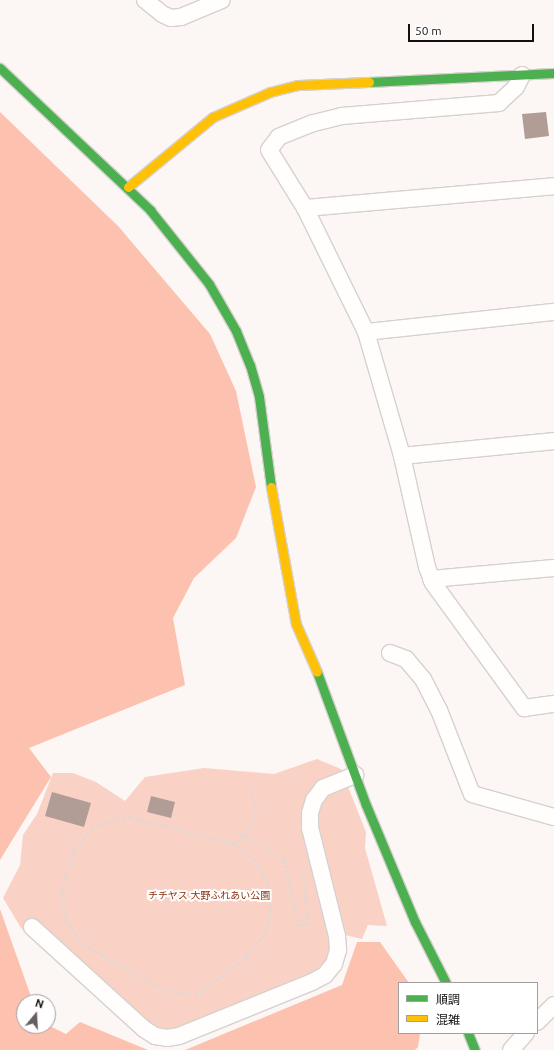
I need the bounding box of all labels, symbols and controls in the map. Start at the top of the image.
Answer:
scale bar [410,16,536,42]
text: 50 m [415,24,442,37]
park label: チチヤス 大野ふれあい公園 [148,890,270,902]
legend [398,982,538,1034]
text: 順調 [436,993,460,1006]
north arrow [16,994,56,1034]
text: N [34,997,45,1011]
text: 混雑 [436,1013,460,1026]

